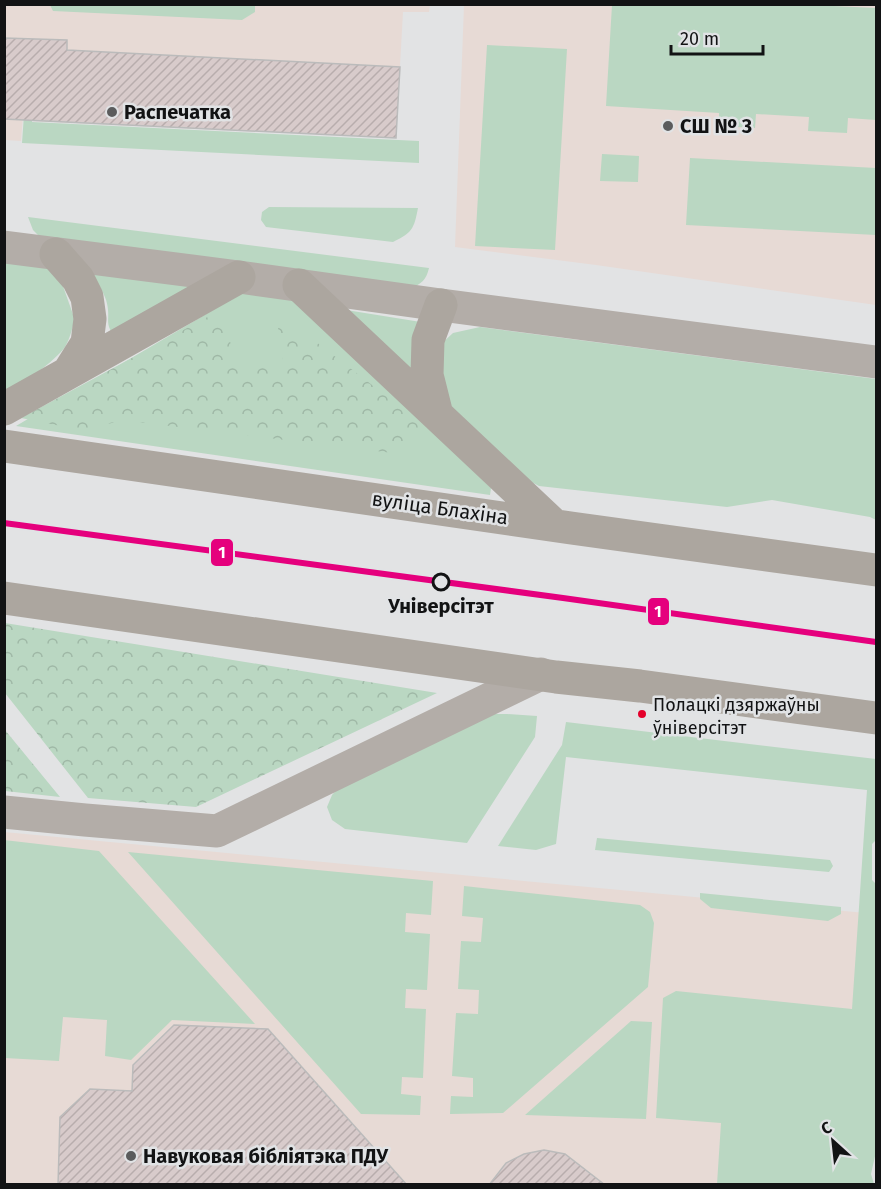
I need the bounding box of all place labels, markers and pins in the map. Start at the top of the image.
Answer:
place label: Распечатка [124,100,231,124]
marker: Распечатка [105,105,119,119]
place label: СШ № 3 [680,114,752,138]
marker: СШ № 3 [661,119,675,133]
marker: Універсітэт [432,573,450,591]
place label: Універсітэт [387,594,494,618]
place label: Полацкі дзяржаўны ўніверсітэт [653,694,820,739]
marker: Полацкі дзяржаўны ўніверсітэт [636,708,648,720]
place label: Навуковая бібліятэка ПДУ [143,1144,389,1168]
marker: Навуковая бібліятэка ПДУ [124,1149,138,1163]

